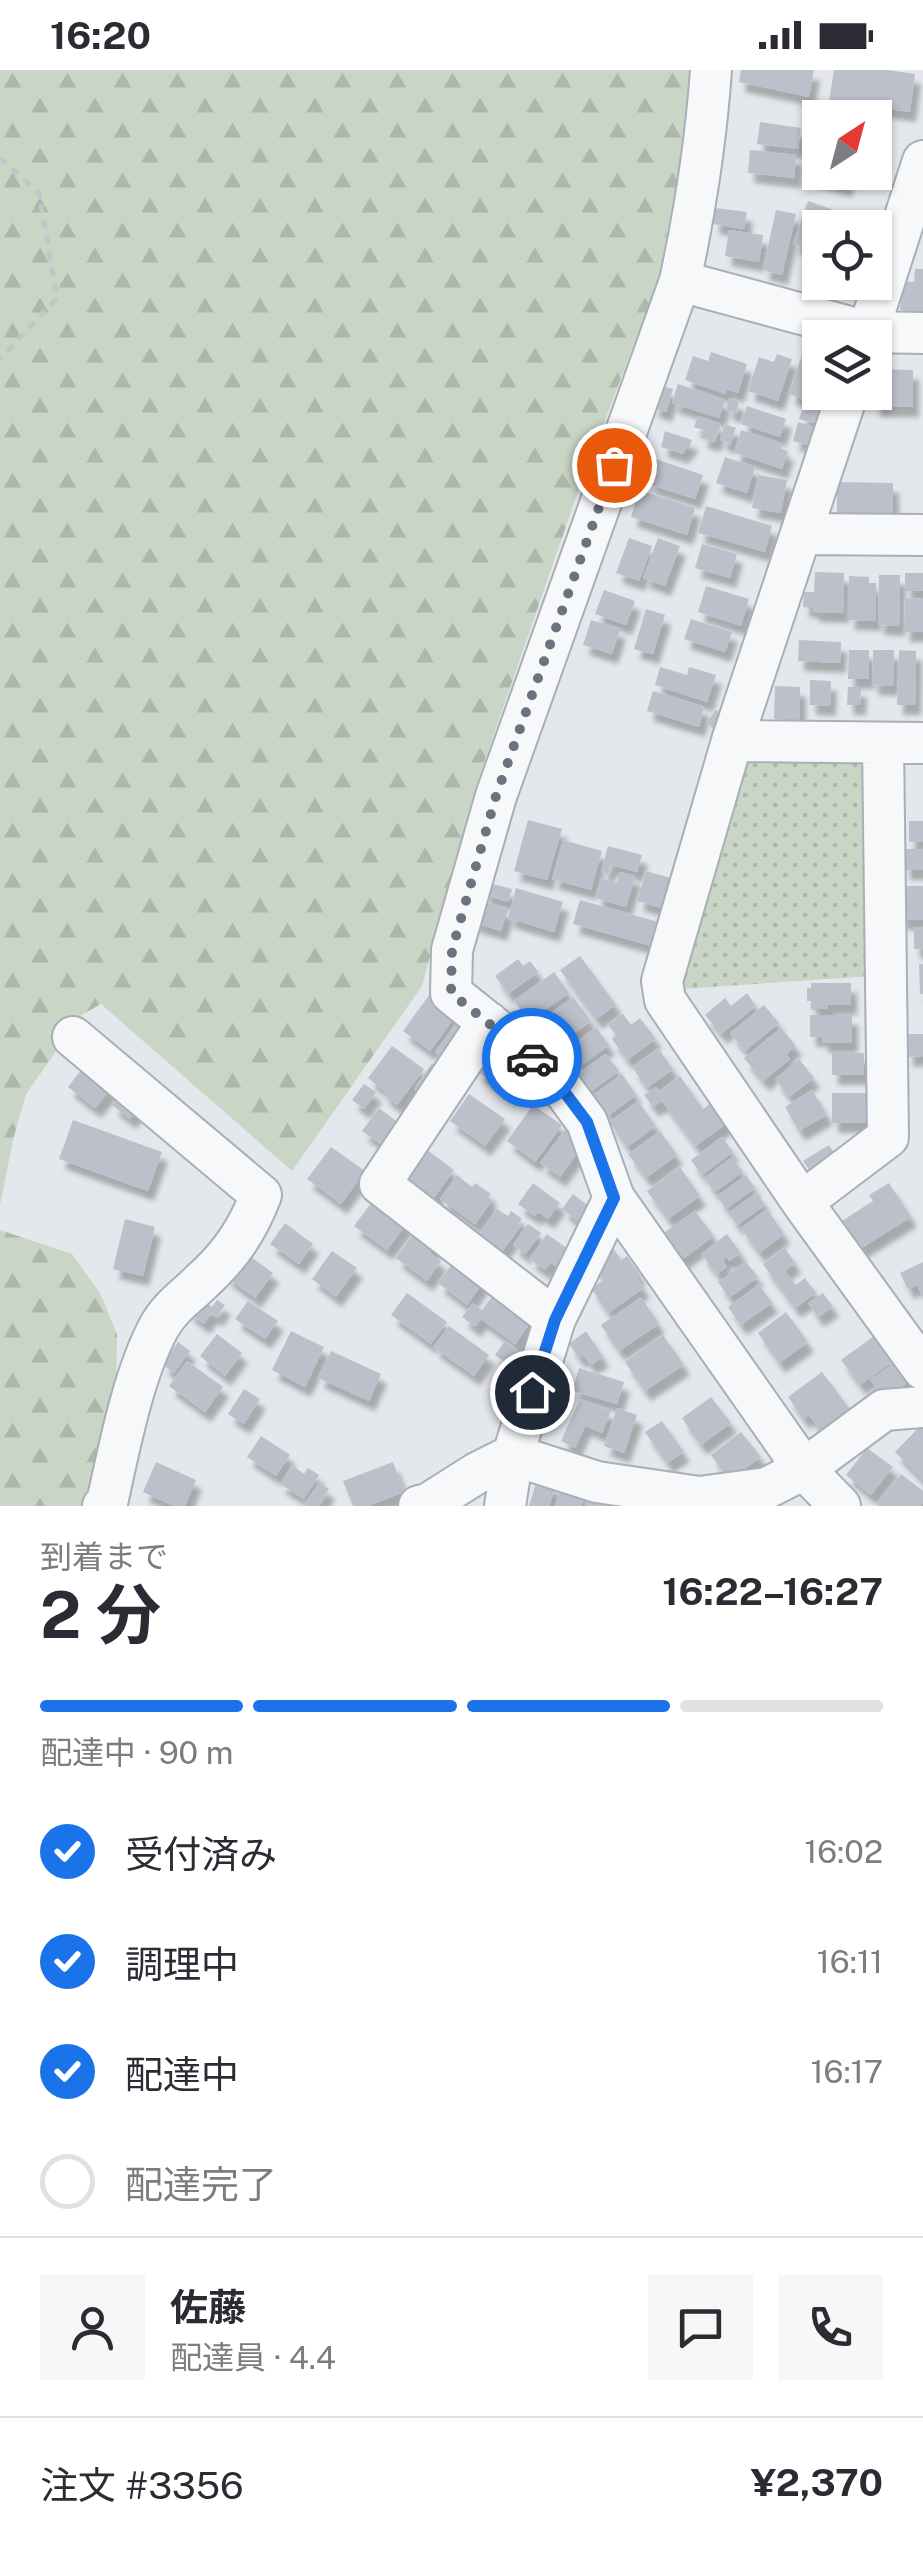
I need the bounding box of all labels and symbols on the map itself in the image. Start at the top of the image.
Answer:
north arrow [802,100,892,190]
pin [572,423,657,508]
courier [482,1008,582,1108]
pin [490,1350,575,1435]

